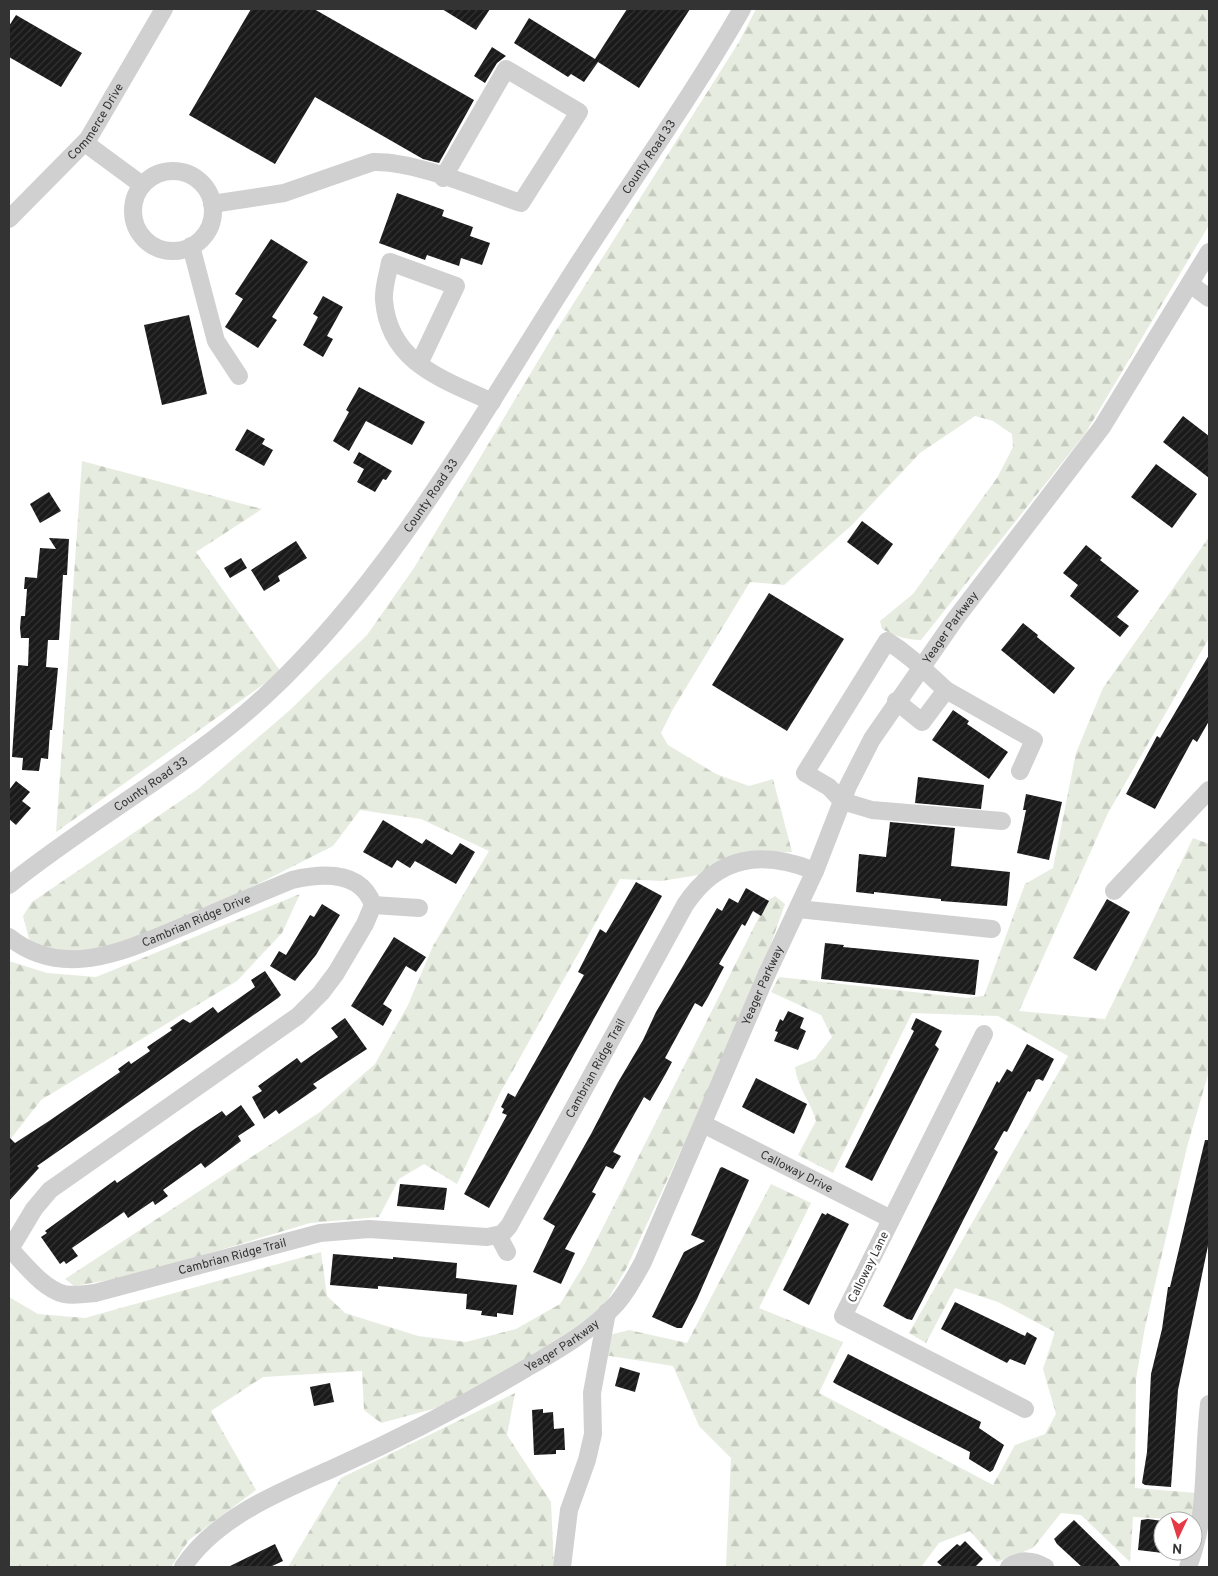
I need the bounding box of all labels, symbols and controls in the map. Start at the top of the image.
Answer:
street label: Commerce Drive [64,81,128,164]
street label: County Road 33 [619,117,680,198]
street label: County Road 33 [400,456,462,536]
street label: Yeager Parkway [919,588,983,668]
street label: County Road 33 [111,754,191,816]
street label: Cambrian Ridge Drive [140,891,253,952]
street label: Yeager Parkway [739,943,788,1028]
street label: Cambrian Ridge Trail [563,1016,630,1121]
street label: Calloway Drive [757,1147,835,1197]
street label: Calloway Lane [845,1229,893,1306]
street label: Cambrian Ridge Trail [177,1235,288,1279]
street label: Yeager Parkway [522,1316,603,1376]
north arrow [1153,1511,1203,1561]
text: N [1172,1539,1183,1556]

